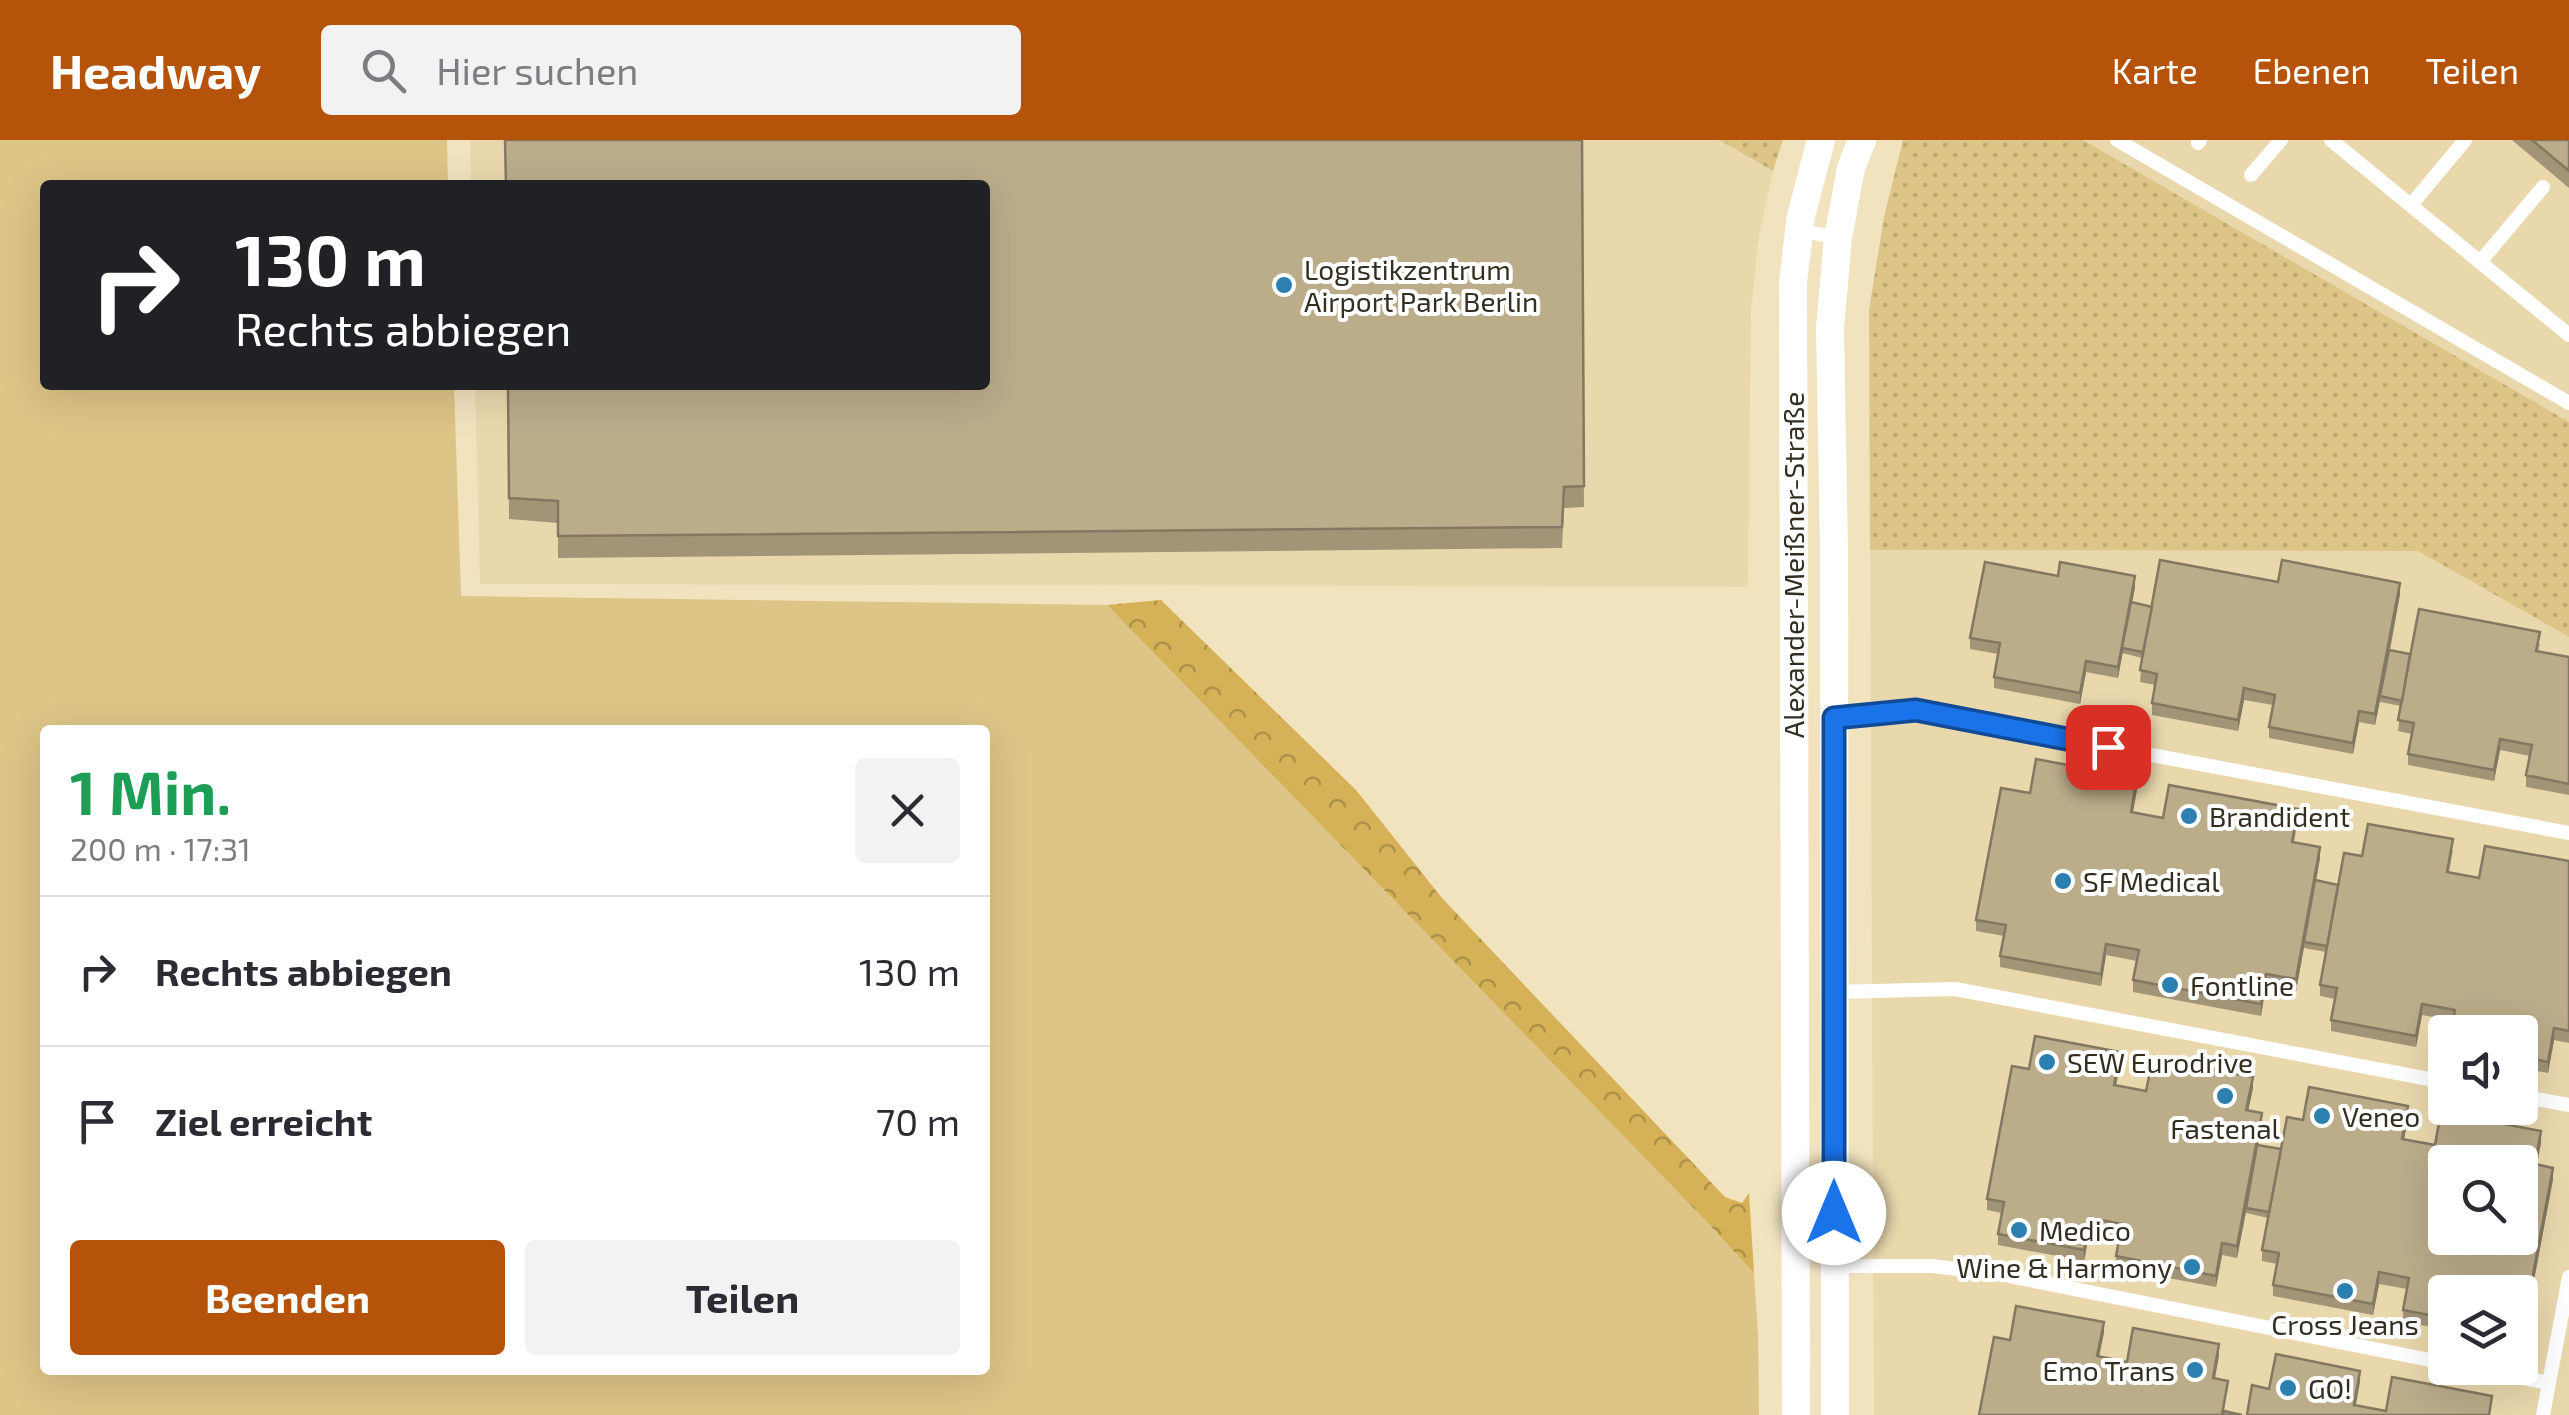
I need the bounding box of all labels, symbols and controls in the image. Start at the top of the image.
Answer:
search box [321,25,1021,115]
text: Headway [50,41,261,99]
icon: search [356,43,411,98]
text: Hier suchen [436,47,638,93]
text: Karte [2112,49,2198,91]
text: Ebenen [2253,49,2371,91]
text: Teilen [2426,49,2519,91]
text: 130 m [235,216,426,300]
icon: right [70,220,200,350]
place label: Logistikzentrum Airport Park Berlin [1304,252,1538,318]
marker: Logistikzentrum Airport Park Berlin [1273,274,1295,296]
text: Rechts abbiegen [235,301,572,355]
street label: Alexander-Meißner-Straße [1776,392,1810,738]
pin [2066,705,2151,790]
icon: arrive [2081,720,2136,775]
text: 1 Min. [70,755,231,827]
button: close [855,758,960,863]
place label: Brandident [2209,799,2350,833]
marker: Brandident [2178,805,2200,827]
text: 200 m · 17:31 [70,829,251,867]
place label: SF Medical [2083,864,2220,898]
marker: SF Medical [2052,870,2074,892]
icon: right [70,944,125,999]
text: Rechts abbiegen [155,948,452,994]
text: 130 m [859,948,960,994]
place label: Fontline [2190,968,2294,1002]
marker: Fontline [2159,974,2181,996]
map controls [2428,1015,2538,1385]
button: sound [2428,1015,2538,1125]
place label: SEW Eurodrive [2067,1045,2253,1079]
marker: SEW Eurodrive [2036,1051,2058,1073]
marker: Fastenal [2214,1085,2236,1107]
icon: arrive [70,1094,125,1149]
text: Ziel erreicht [155,1098,372,1144]
text: 70 m [876,1098,960,1144]
place label: Veneo [2342,1099,2420,1133]
marker: Veneo [2311,1105,2333,1127]
place label: Fastenal [2170,1111,2281,1145]
button: search [2428,1145,2538,1255]
position arrow [1782,1161,1886,1265]
place label: Medico [2039,1213,2131,1247]
marker: Medico [2008,1219,2030,1241]
button: Beenden [70,1240,505,1355]
button: Teilen [525,1240,960,1355]
place label: Wine & Harmony [1956,1250,2172,1284]
marker: Wine & Harmony [2181,1256,2203,1278]
button: layers [2428,1275,2538,1385]
marker: Cross Jeans [2334,1280,2356,1302]
place label: Cross Jeans [2271,1307,2419,1341]
place label: Emo Trans [2043,1353,2175,1387]
marker: Emo Trans [2184,1359,2206,1381]
place label: GO! [2308,1371,2352,1405]
marker: GO! [2277,1377,2299,1399]

